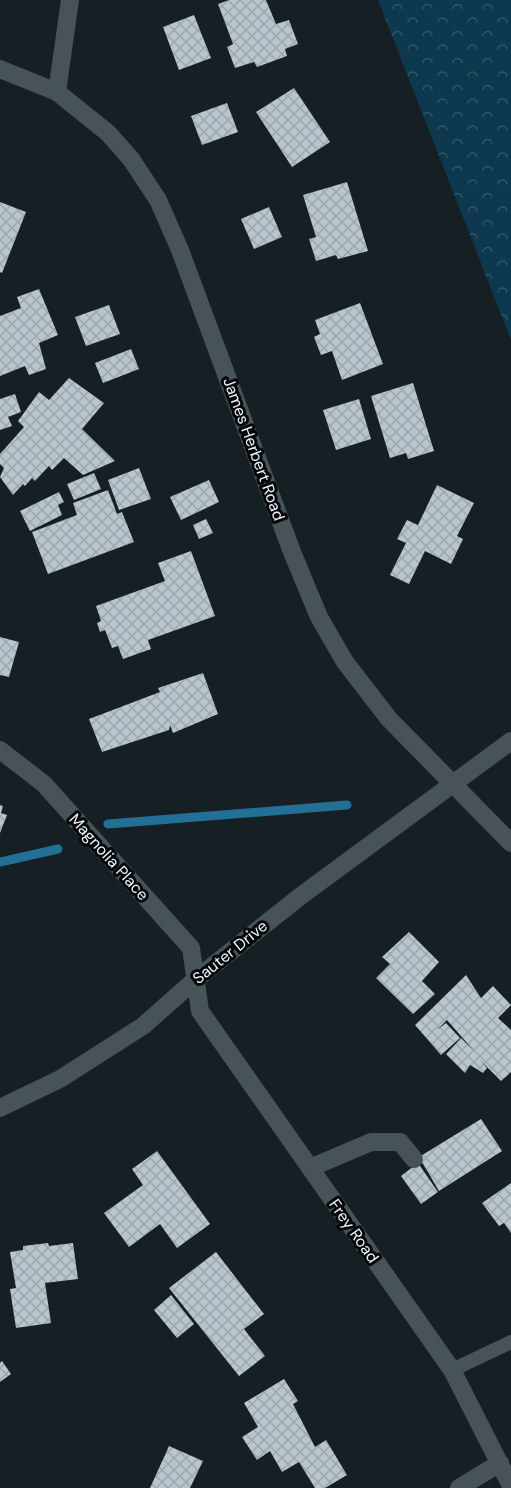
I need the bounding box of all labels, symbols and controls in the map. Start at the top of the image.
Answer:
street label: James Herbert Road [218,374,290,524]
street label: Magnolia Place [64,809,154,905]
street label: Sauter Drive [188,915,272,989]
street label: Frey Road [324,1195,384,1267]

